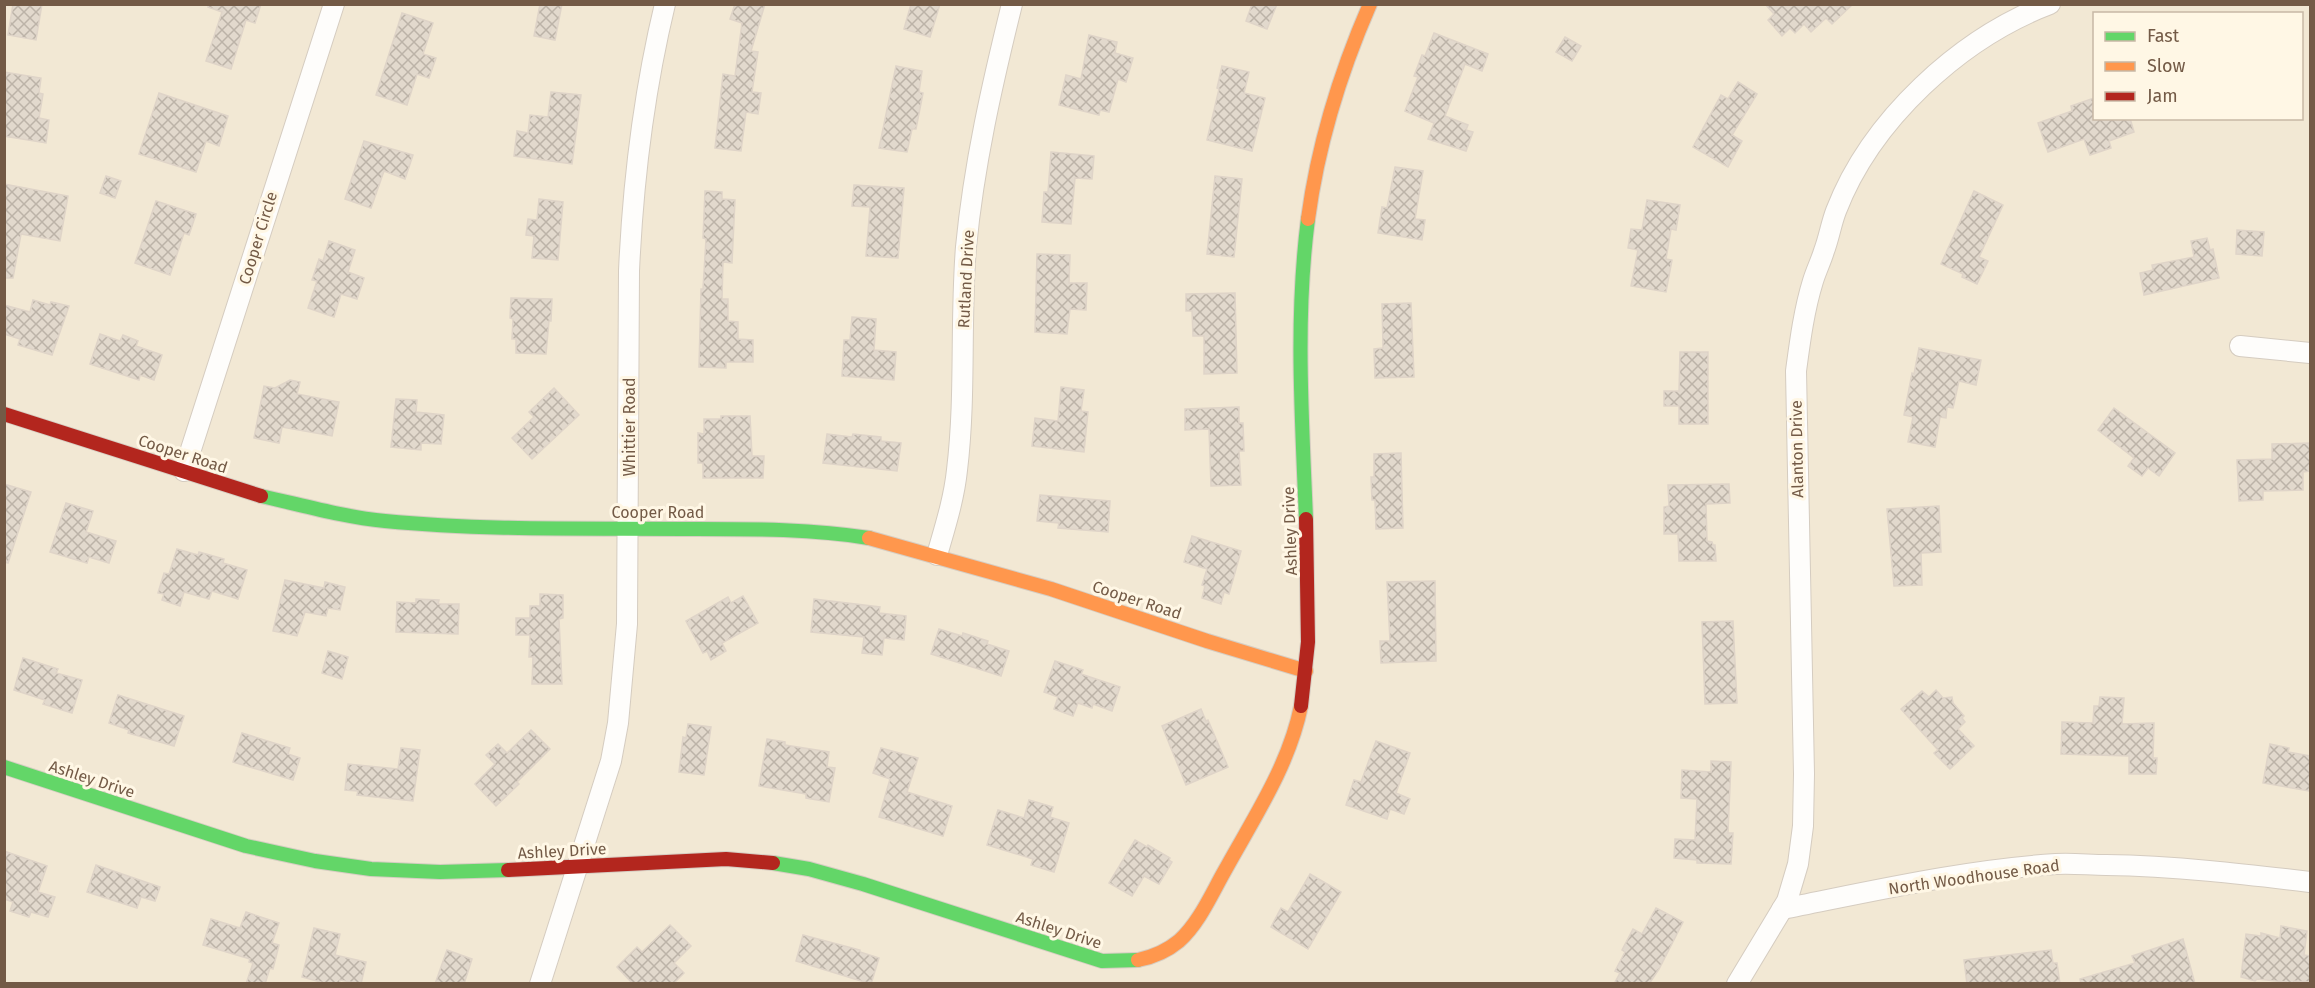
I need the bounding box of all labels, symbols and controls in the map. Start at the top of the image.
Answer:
legend [2093,12,2303,120]
text: Fast [2147,25,2180,47]
text: Slow [2147,55,2186,77]
text: Jam [2147,85,2178,107]
street label: Cooper Circle [235,189,281,287]
street label: Rutland Drive [954,229,978,329]
street label: Whittier Road [620,377,639,477]
street label: Alanton Drive [1787,400,1807,498]
street label: Cooper Road [136,431,230,477]
street label: Ashley Drive [1279,486,1301,576]
street label: Cooper Road [612,503,704,522]
street label: Cooper Road [1090,577,1184,623]
street label: Ashley Drive [47,756,137,802]
street label: Ashley Drive [517,839,607,863]
street label: North Woodhouse Road [1887,856,2061,898]
street label: Ashley Drive [1014,907,1104,953]

